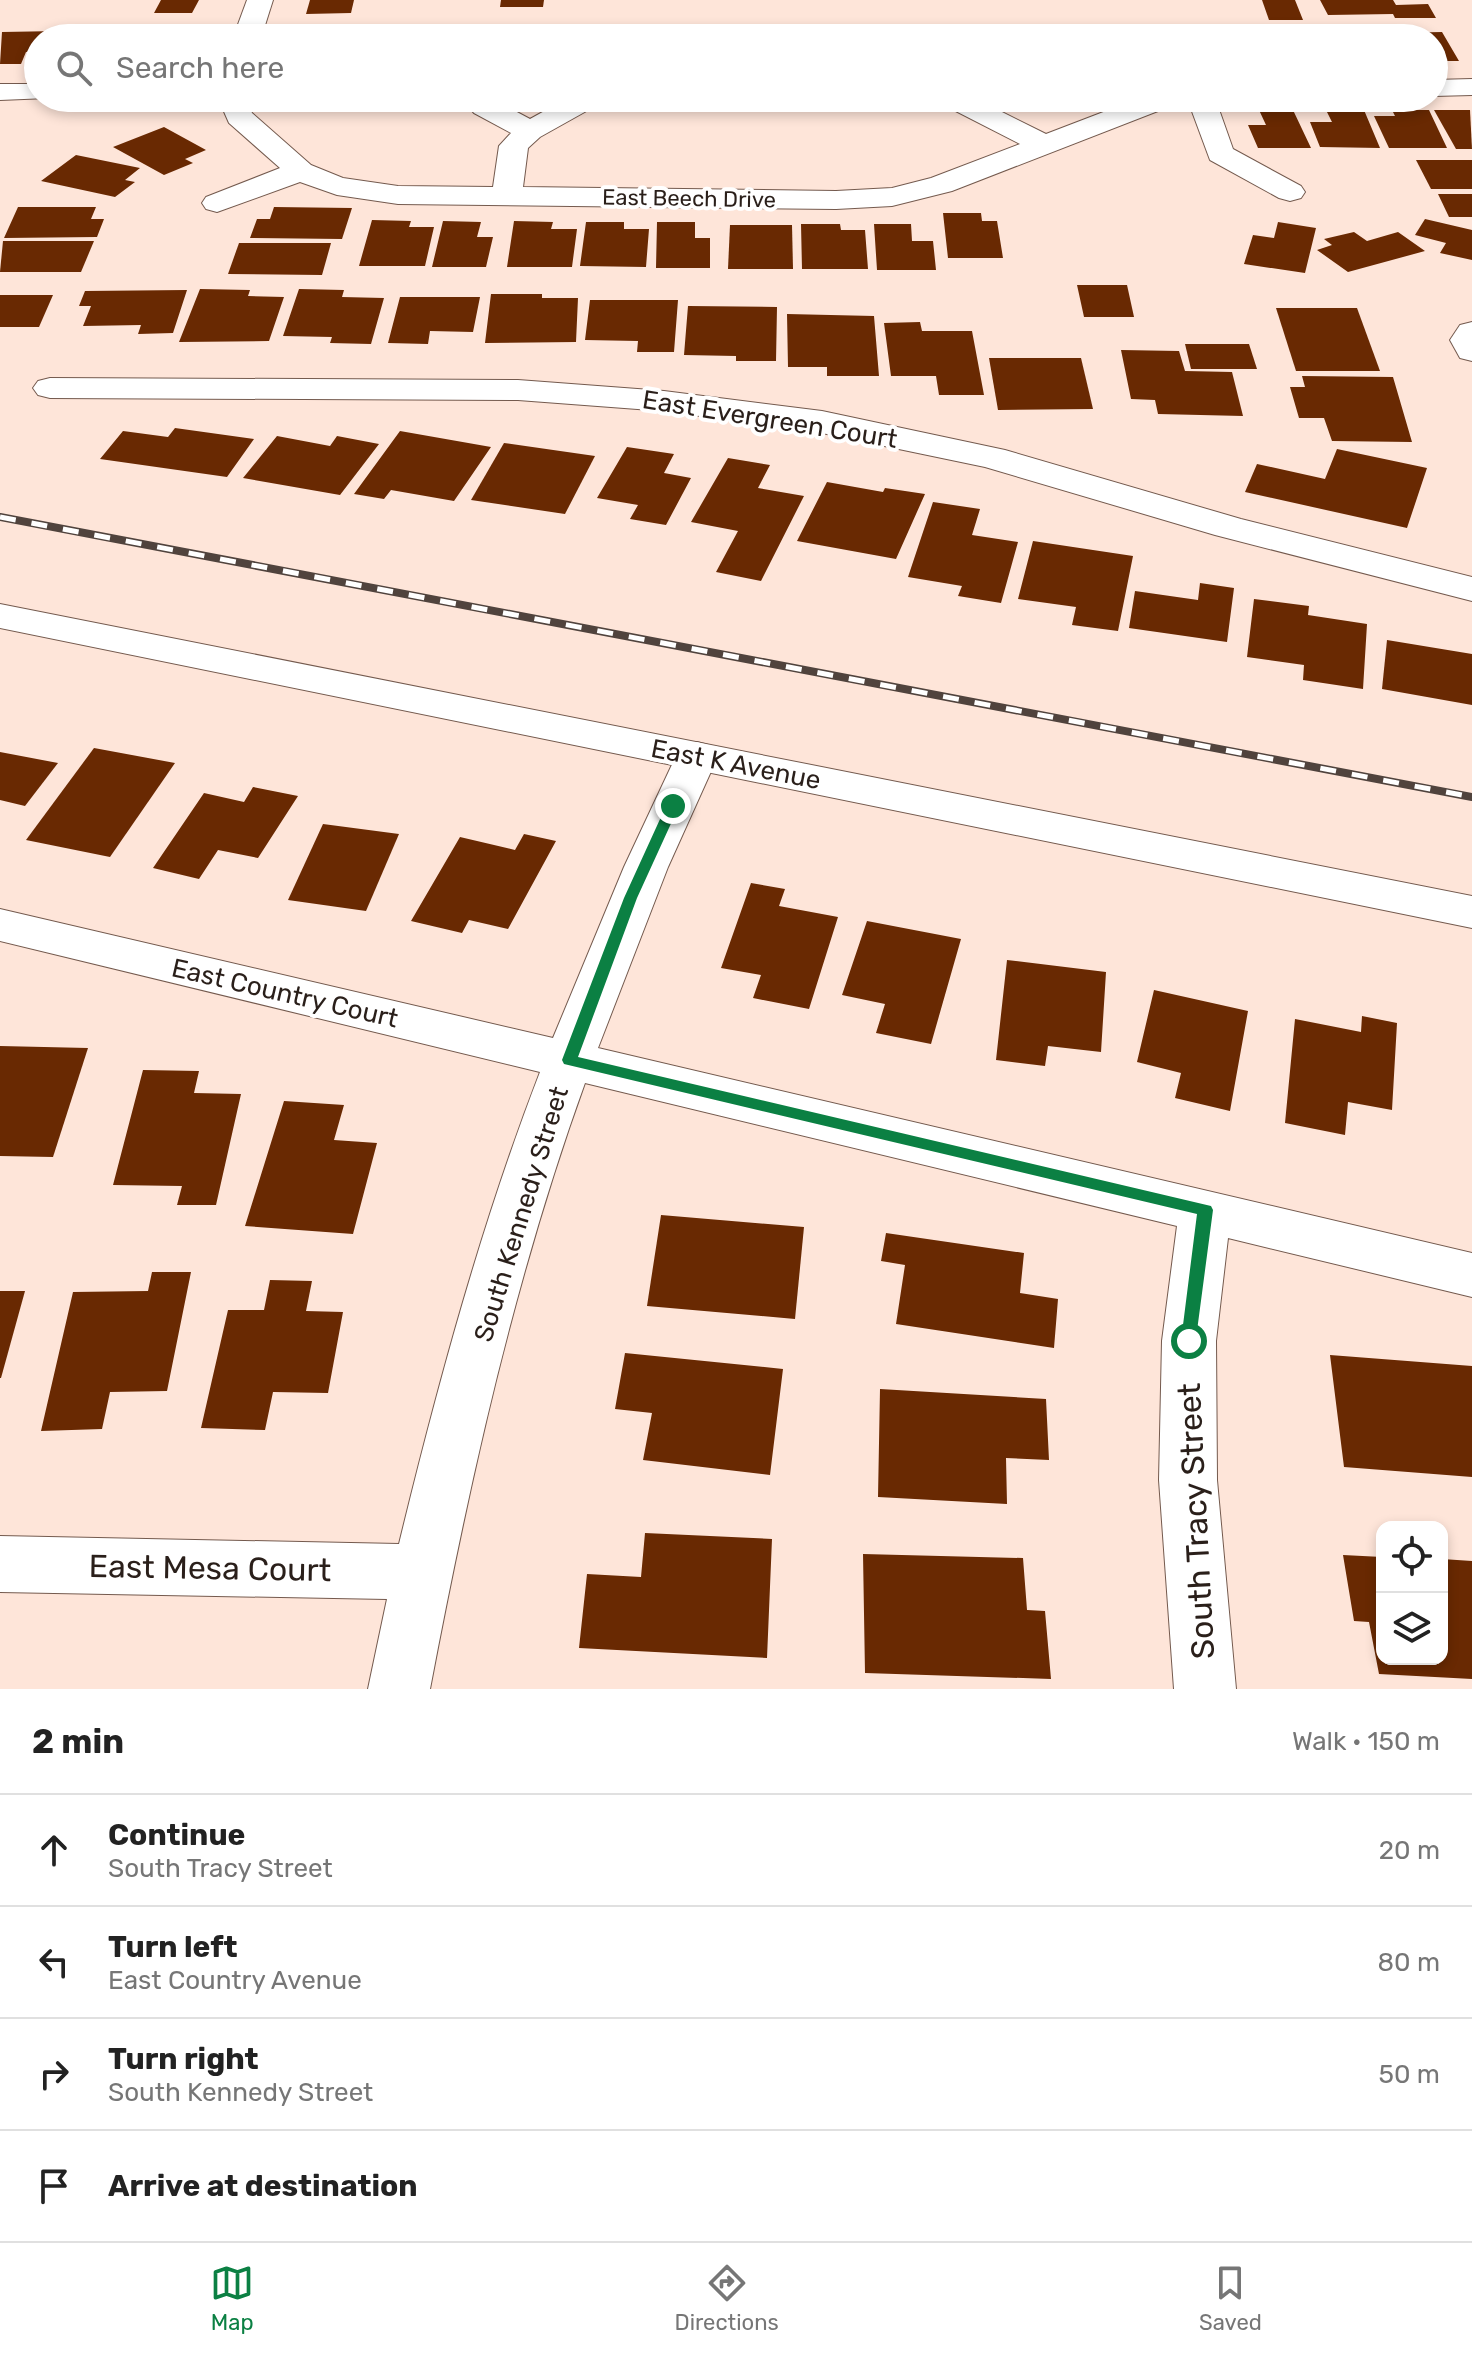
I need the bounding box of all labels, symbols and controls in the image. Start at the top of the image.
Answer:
search box [24,24,1448,112]
icon: search [52,46,96,90]
text: Search here [116,50,284,86]
street label: East Beech Drive [602,183,776,214]
street label: East Evergreen Court [640,384,900,455]
street label: East K Avenue [649,733,823,796]
route end [655,788,691,824]
street label: East Country Court [169,952,401,1035]
street label: South Kennedy Street [468,1083,575,1346]
route start [1171,1323,1207,1359]
street label: South Tracy Street [1170,1382,1222,1660]
map controls [1376,1521,1448,1665]
button: locate [1376,1521,1448,1593]
street label: East Mesa Court [88,1547,332,1589]
button: layers [1376,1593,1448,1665]
text: 2 min [32,1721,124,1762]
text: Walk · 150 m [1292,1726,1440,1757]
text: Continue [108,1817,245,1853]
icon: ahead [32,1828,76,1872]
text: 20 m [1379,1835,1440,1866]
text: South Tracy Street [108,1853,333,1884]
text: Turn left [108,1929,238,1965]
icon: left [32,1940,76,1984]
text: 80 m [1377,1947,1440,1978]
text: East Country Avenue [108,1965,362,1996]
text: Turn right [108,2041,259,2077]
icon: right [32,2052,76,2096]
text: 50 m [1379,2059,1440,2090]
text: South Kennedy Street [108,2077,373,2108]
icon: arrive [32,2164,76,2208]
text: Arrive at destination [108,2168,418,2204]
tab: Map [210,2261,254,2336]
tab: Directions [674,2261,779,2336]
tab: Saved [1199,2261,1262,2336]

